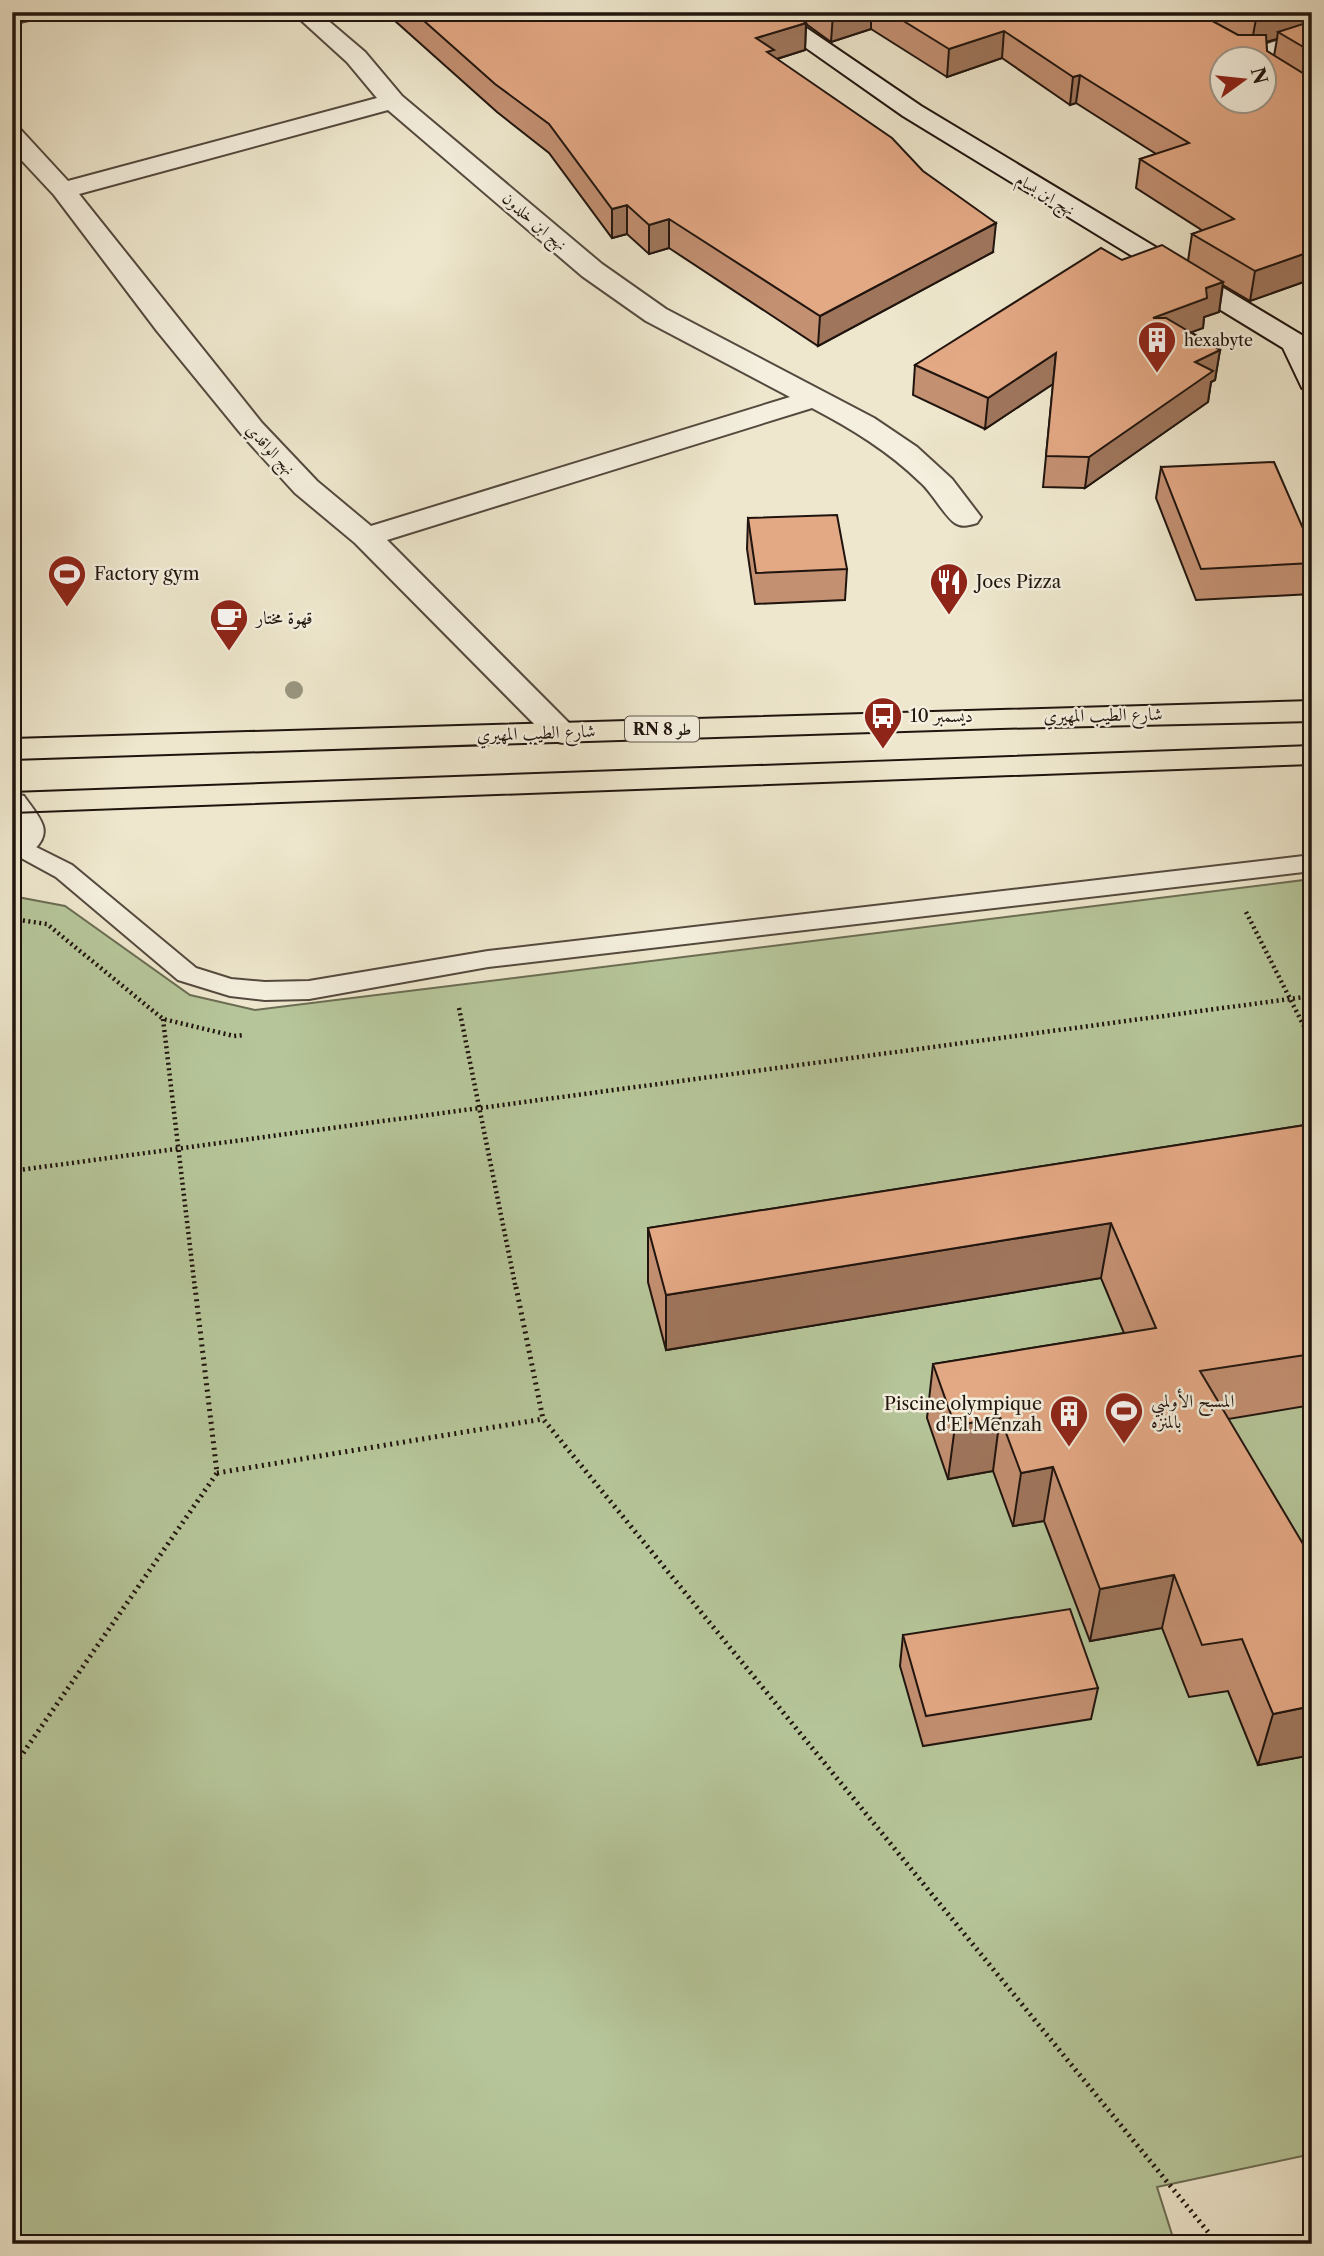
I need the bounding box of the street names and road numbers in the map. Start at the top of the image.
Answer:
street label: نهج ابن بسام [1010,169,1079,224]
street label: نهج ابن خلدون [495,188,571,258]
street label: نهج الواقدي [239,419,300,482]
street label: شارع الطيب المهيري [1043,703,1163,731]
road number: RN 8 طو [625,716,699,742]
street label: شارع الطيب المهيري [476,720,596,750]

